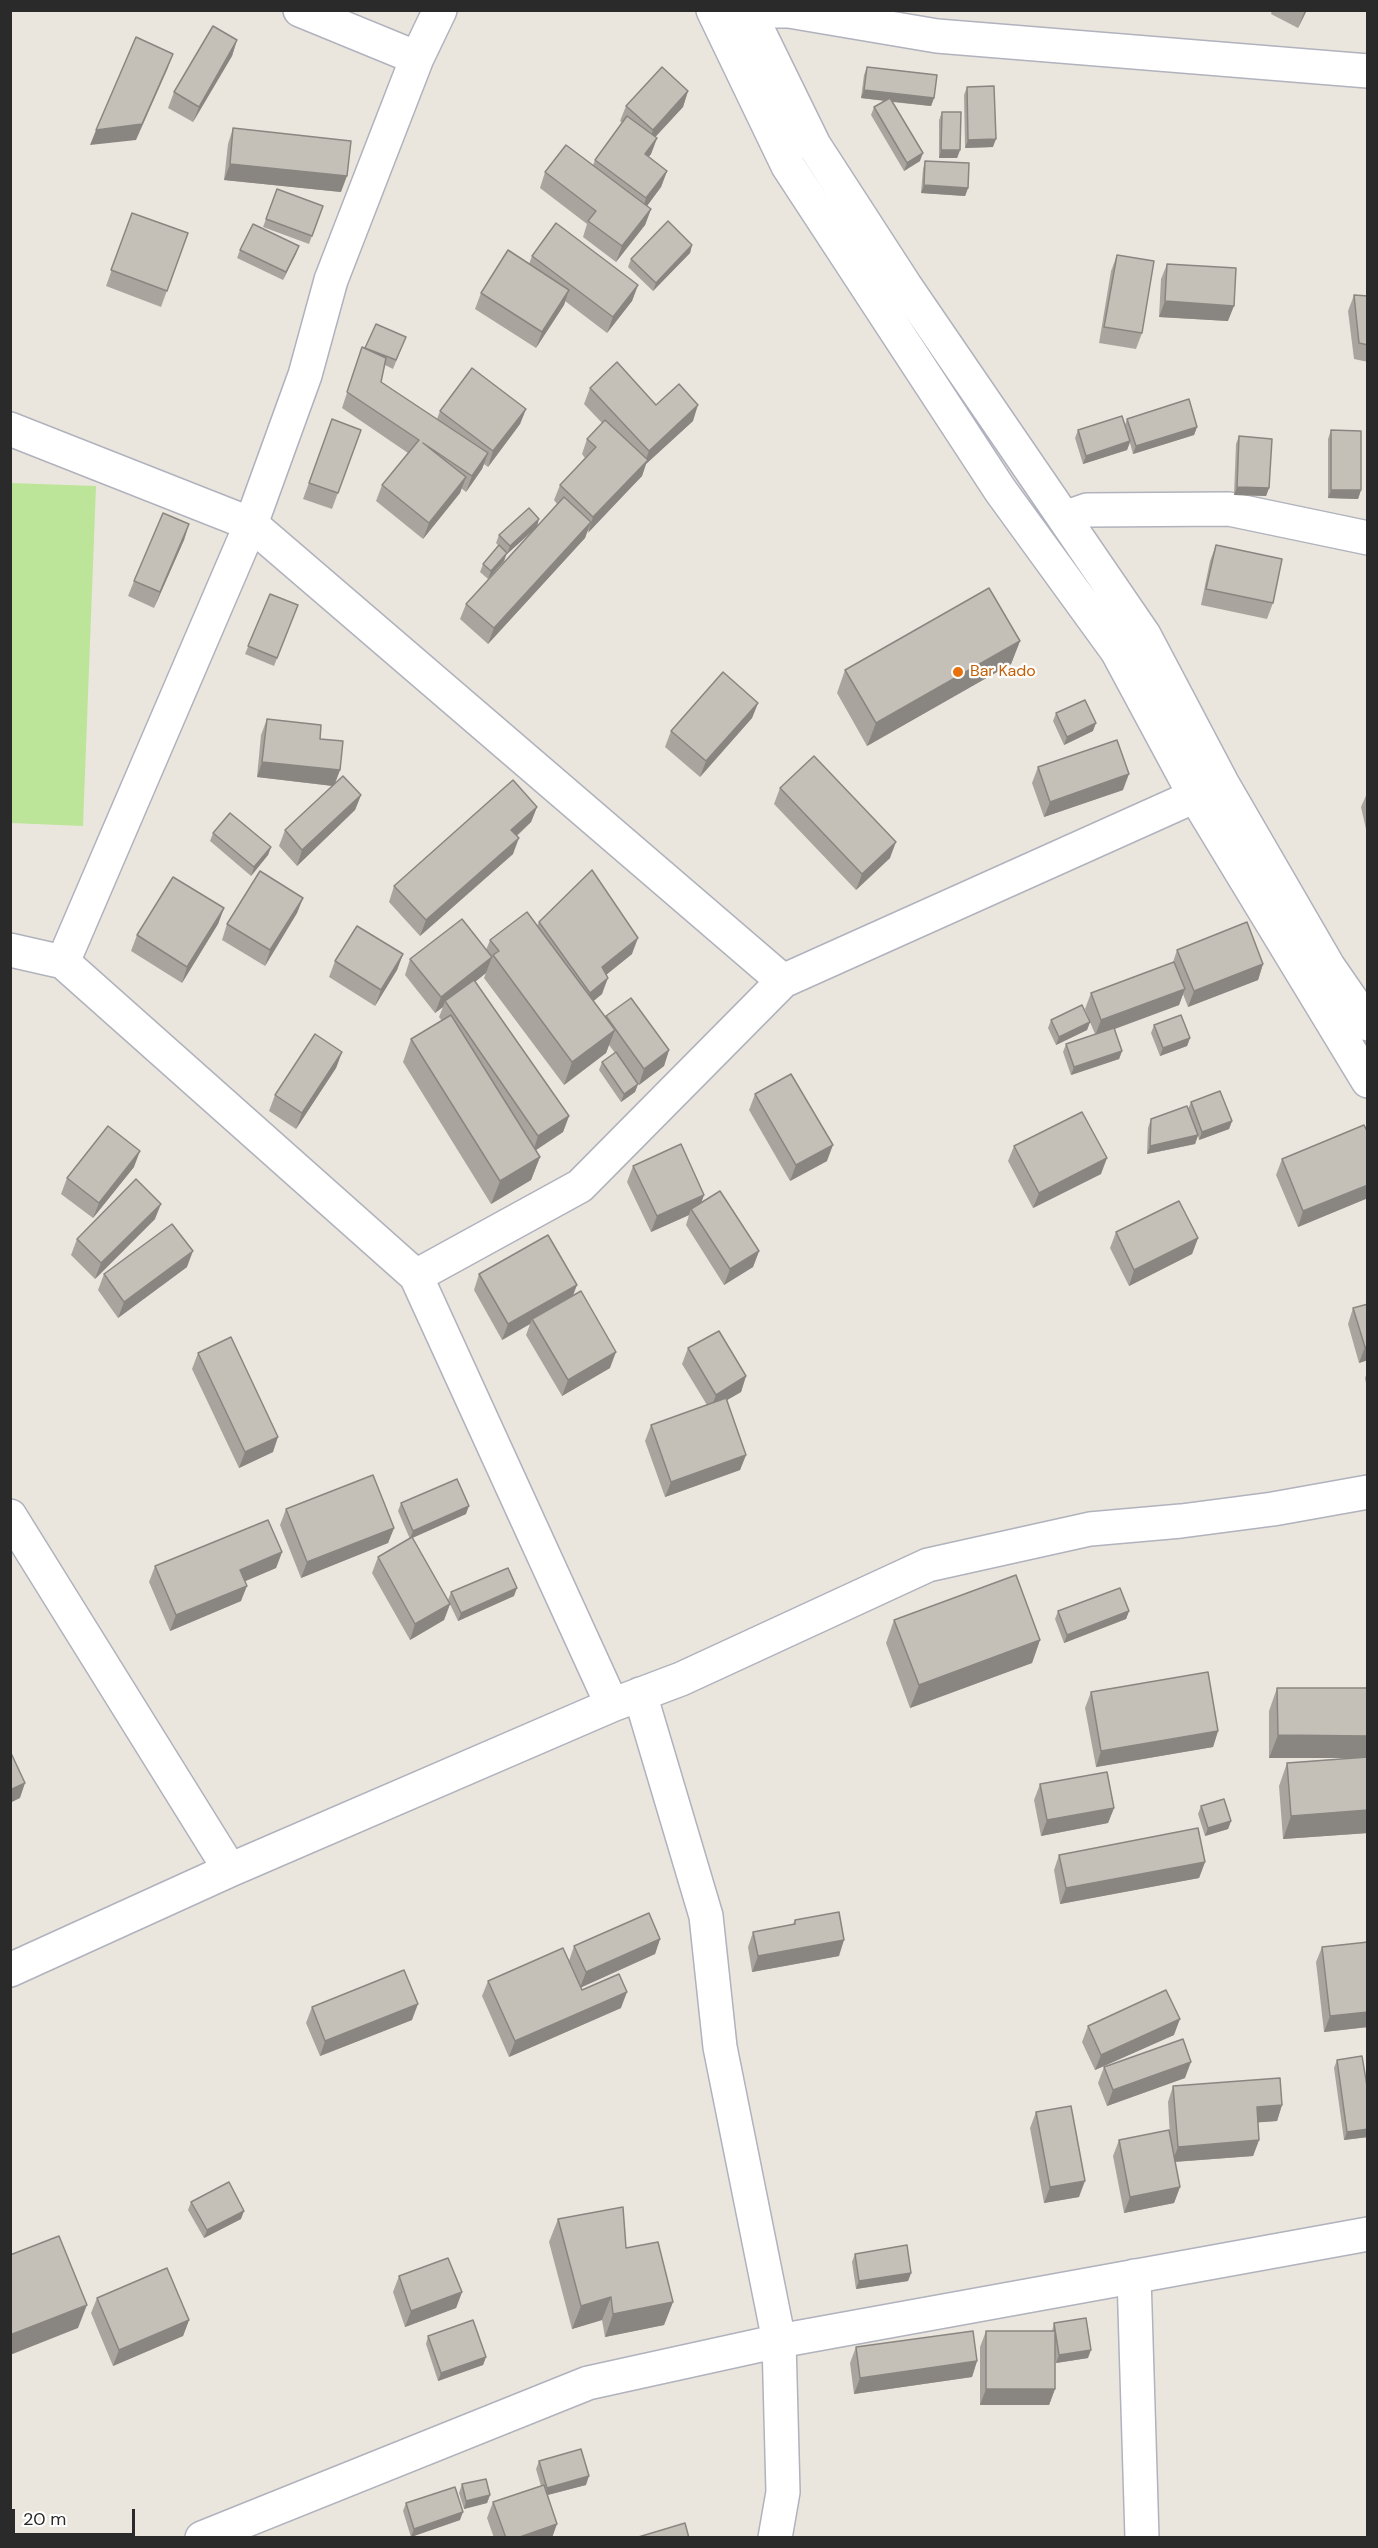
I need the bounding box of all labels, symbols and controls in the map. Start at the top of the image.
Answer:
place label: Bar Kado [970,662,1036,682]
marker: Bar Kado [951,665,965,679]
scale bar [15,2497,138,2535]
text: 20 m [23,2507,66,2531]

